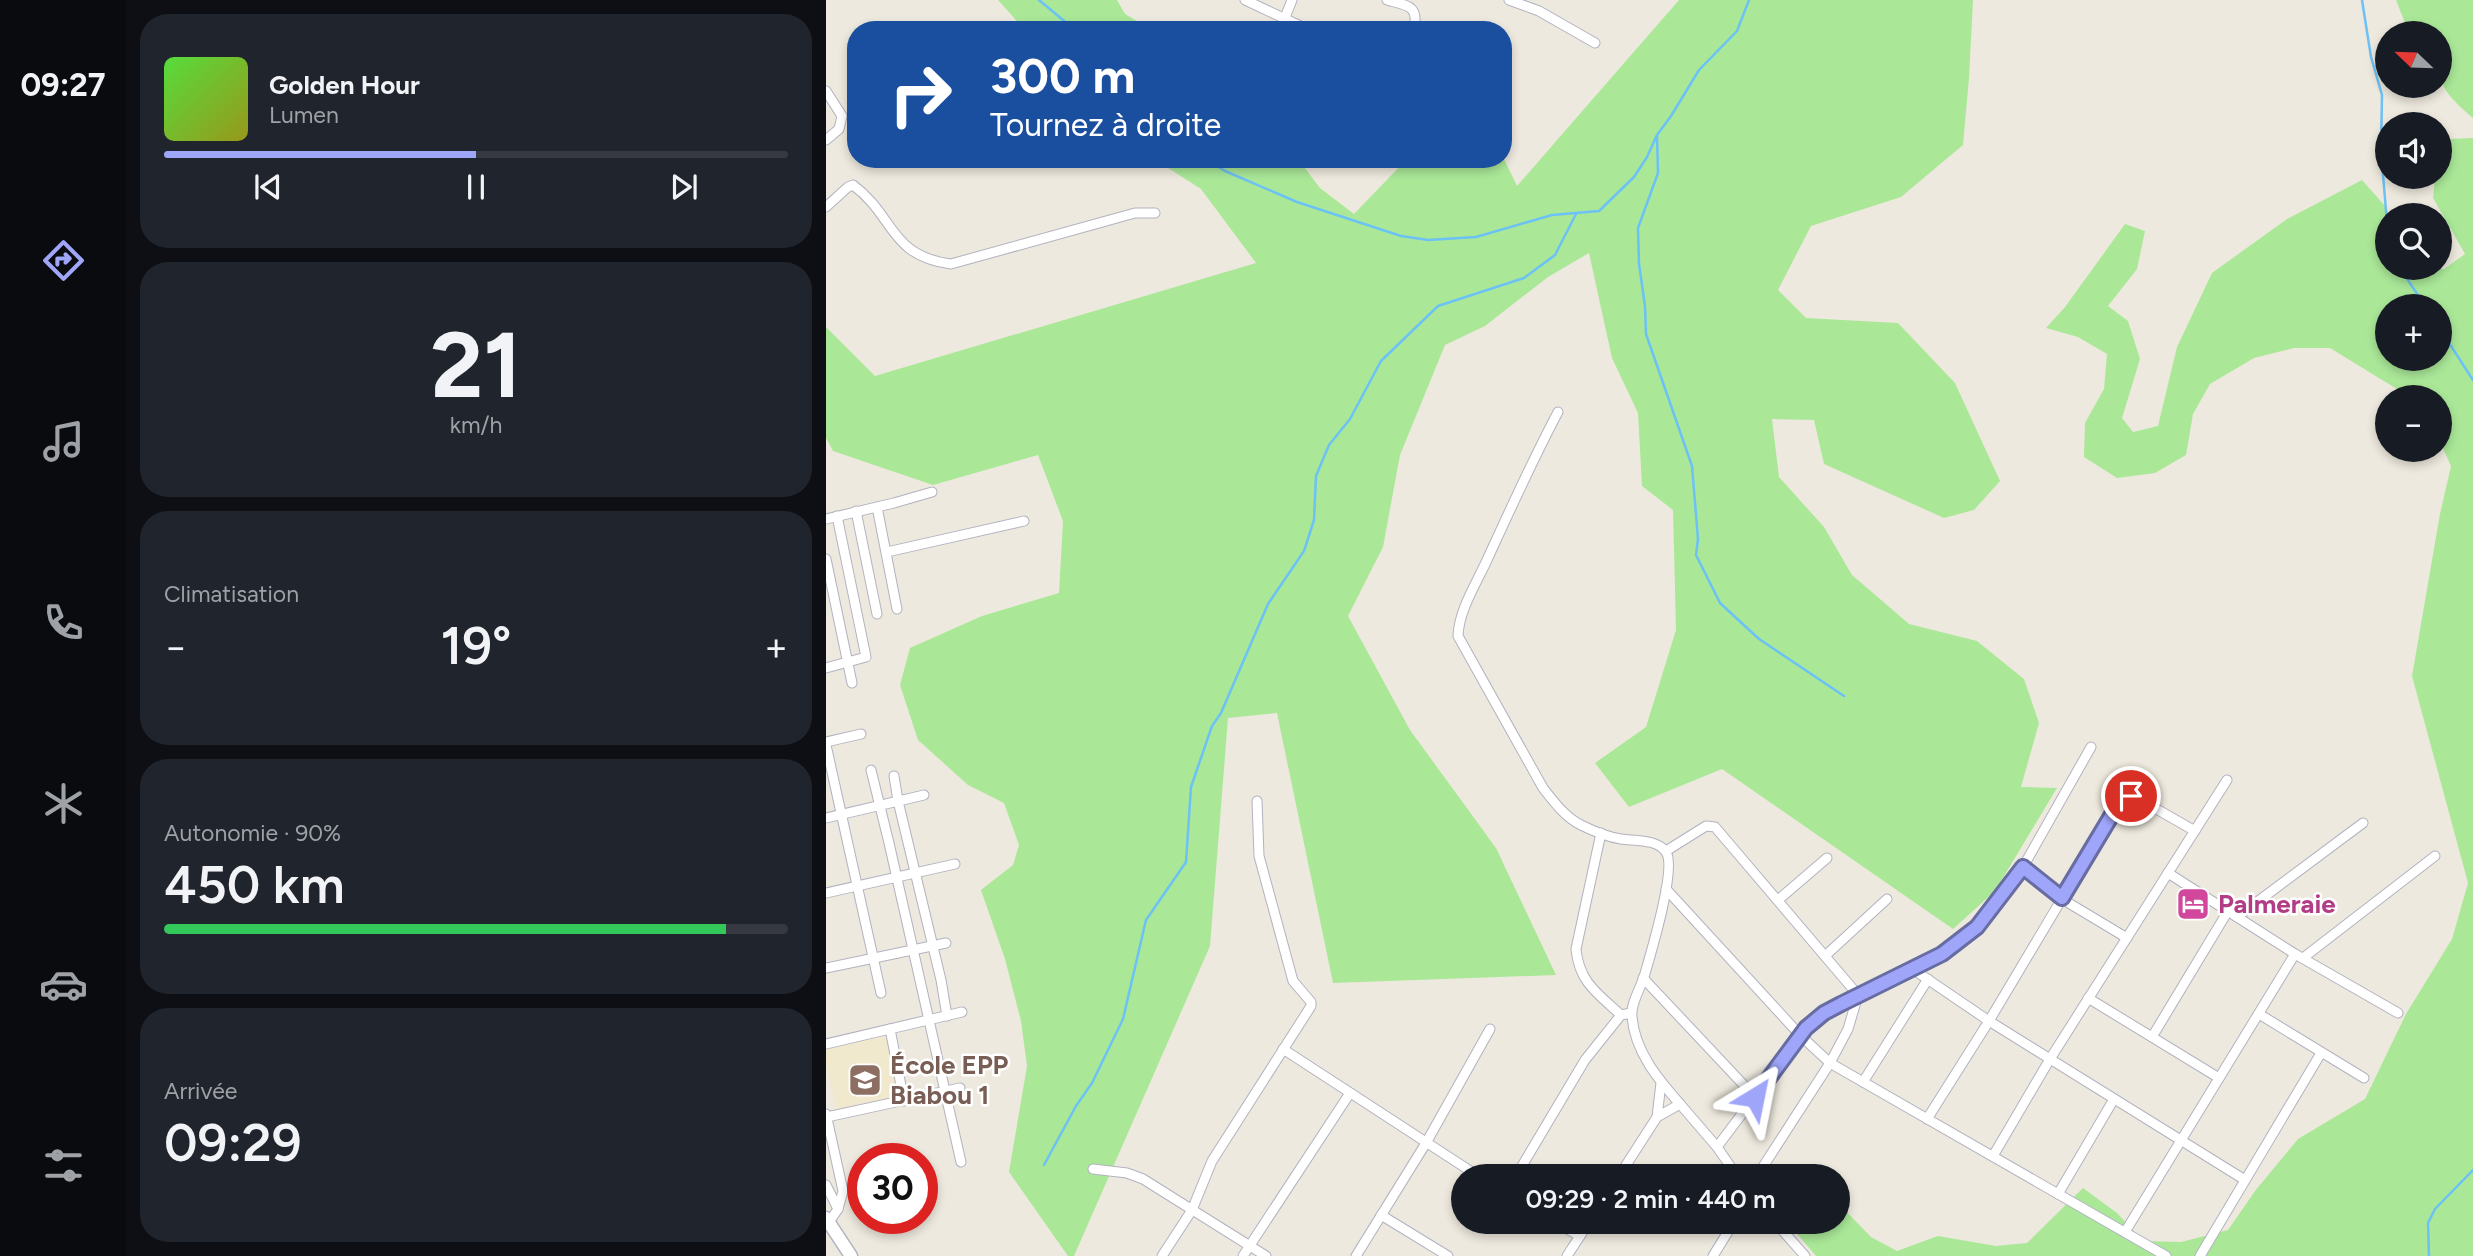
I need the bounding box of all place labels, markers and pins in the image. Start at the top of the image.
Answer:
pin [2101,766,2161,826]
hotel icon: Palmeraie [2174,885,2212,923]
place label: Palmeraie [2218,888,2336,920]
place label: École EPP Biabou 1 [890,1049,1009,1111]
school or university icon: École EPP Biabou 1 [846,1061,884,1099]

